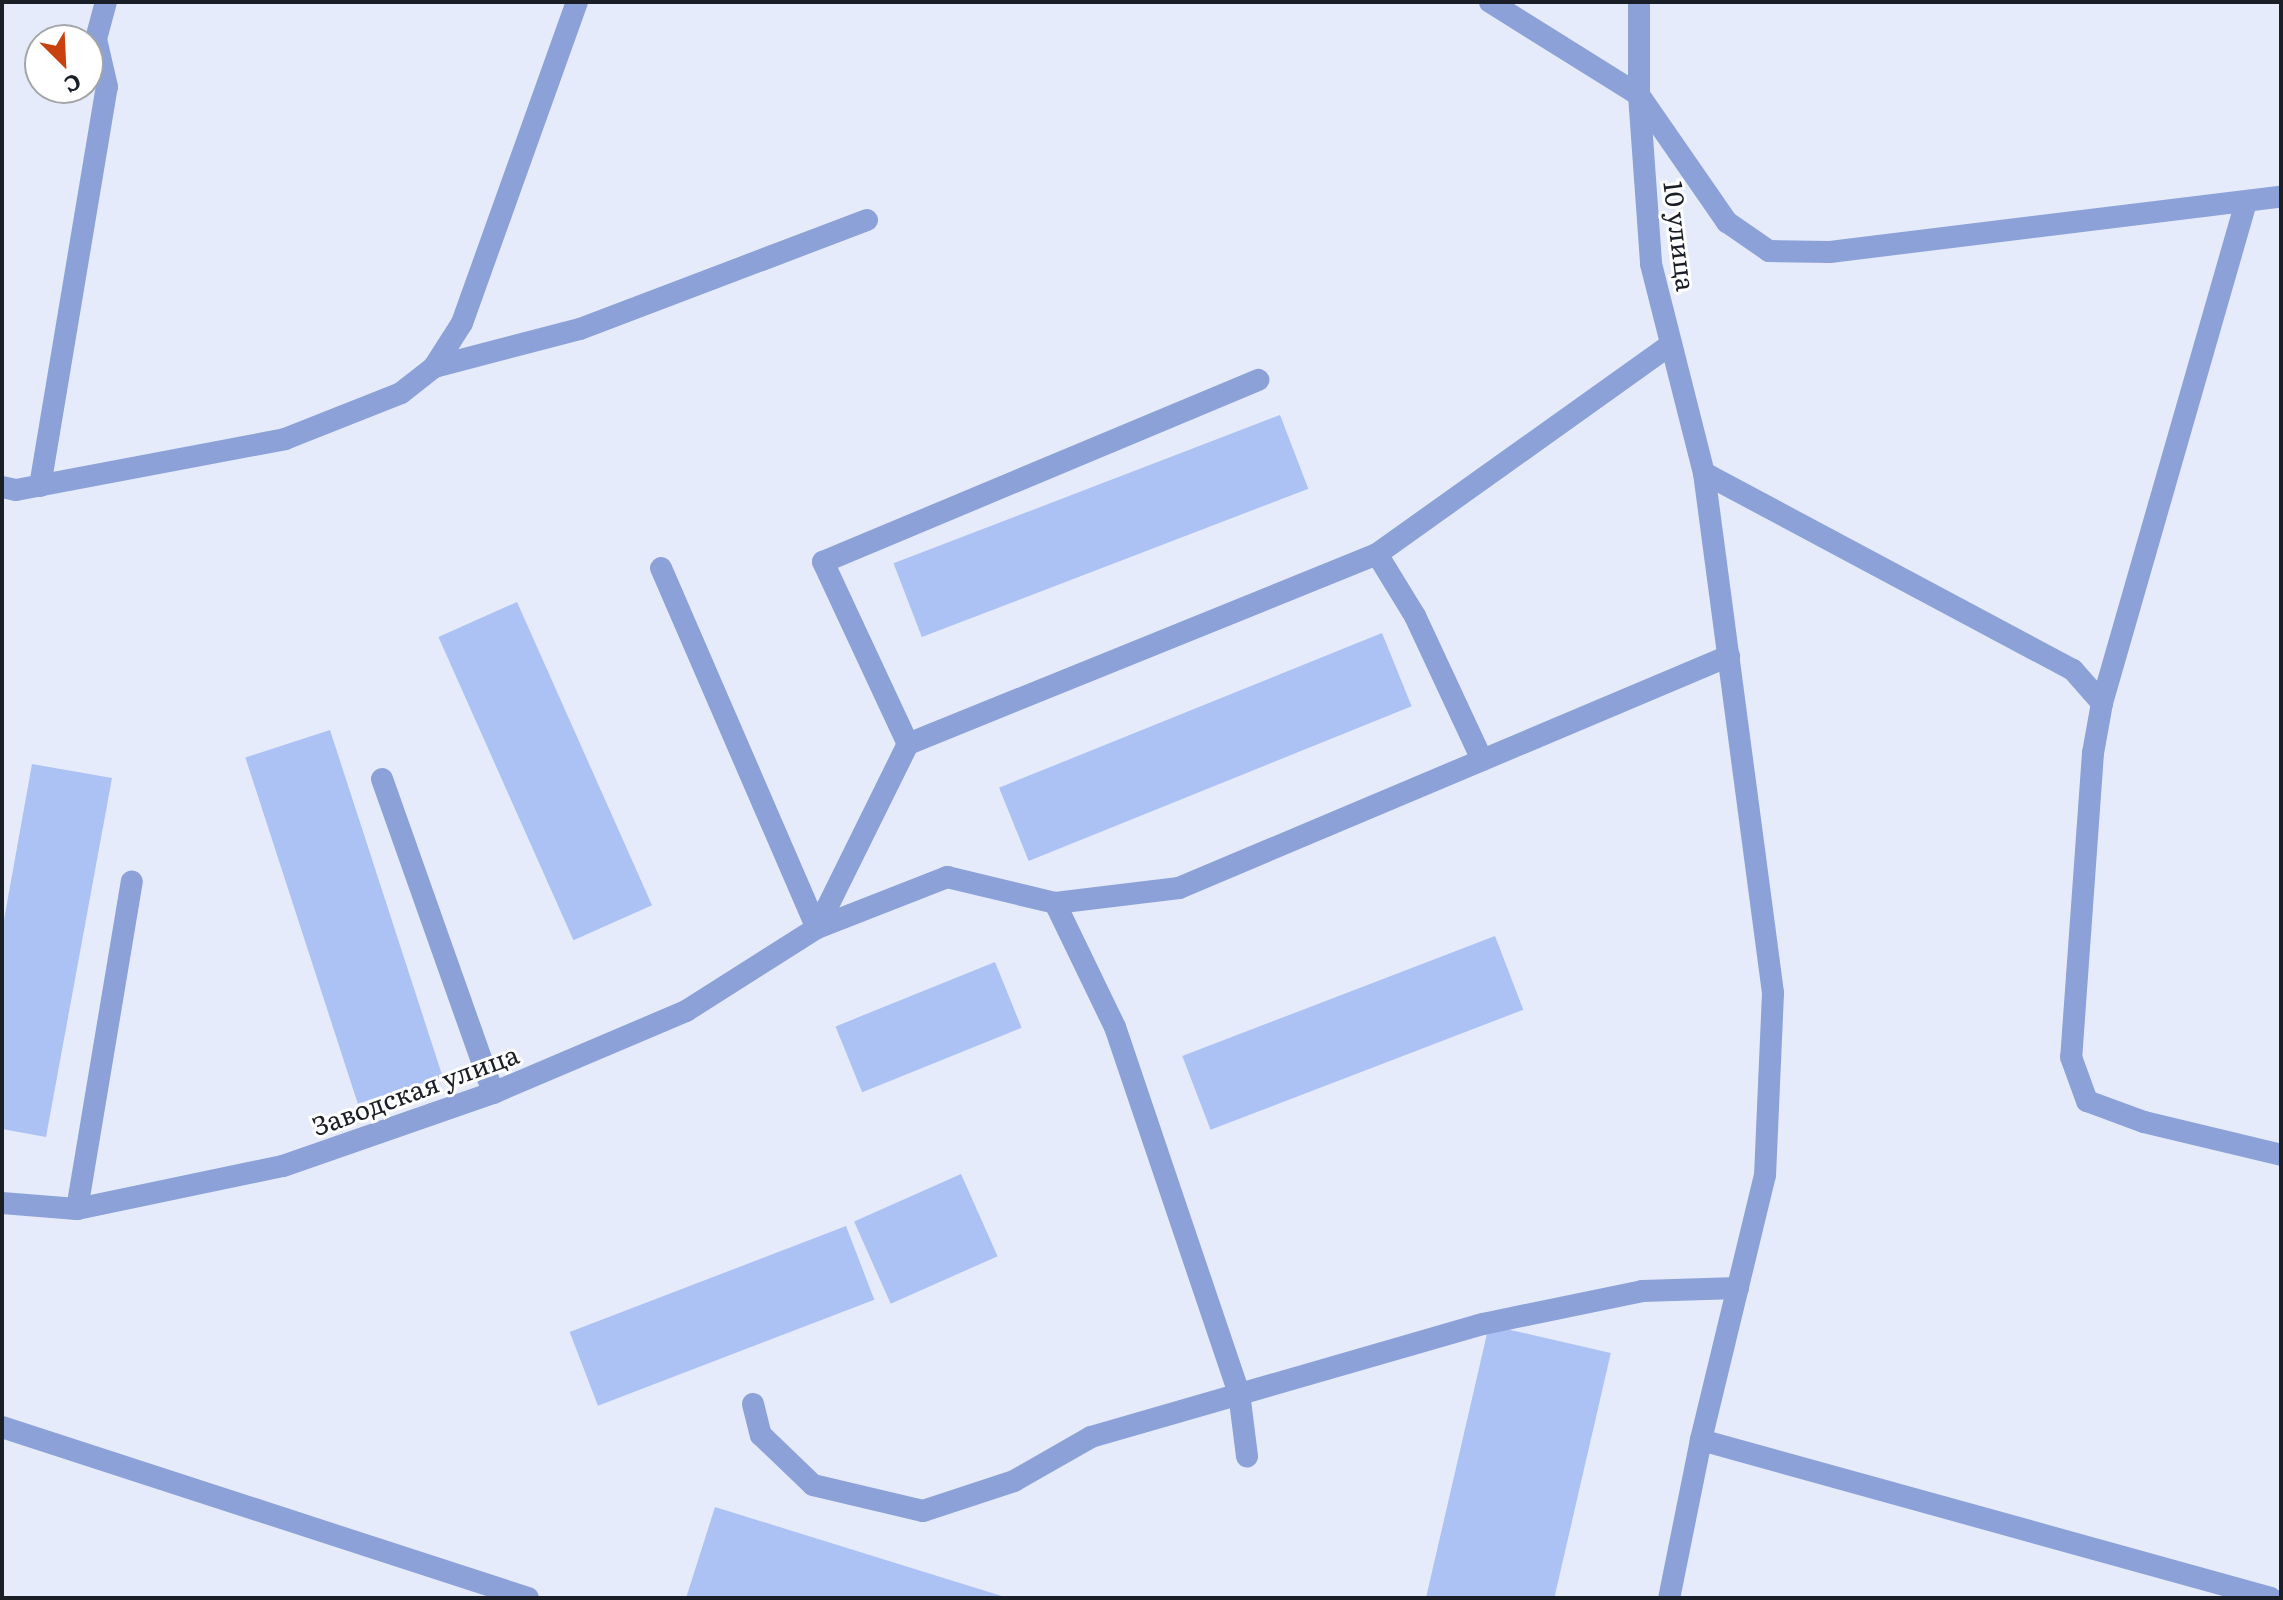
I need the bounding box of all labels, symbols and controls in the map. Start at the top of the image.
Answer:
north arrow [24,24,104,104]
text: С [59,66,87,103]
street label: 10 улица [1659,179,1703,293]
street label: Заводская улица [307,1037,523,1141]

